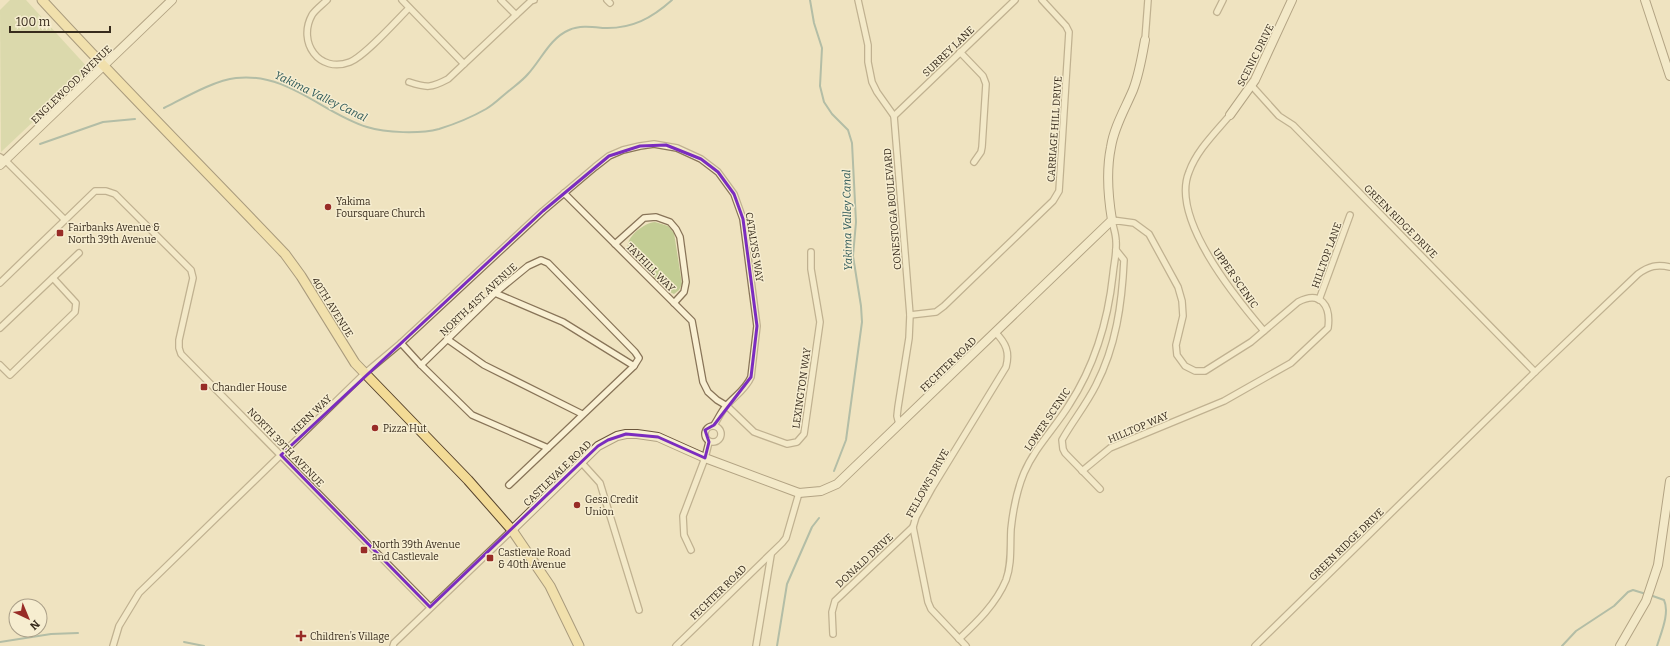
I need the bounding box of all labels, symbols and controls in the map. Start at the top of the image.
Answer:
scale bar [10,8,110,34]
text: 100 m [16,15,51,29]
street label: SCENIC DRIVE [1235,22,1277,89]
street label: SURREY LANE [920,24,977,79]
street label: ENGLEWOOD AVENUE [29,43,114,126]
water label: Yakima Valley Canal [273,68,369,124]
street label: CARRIAGE HILL DRIVE [1045,76,1065,182]
street label: CONESTOGA BOULEVARD [882,148,904,270]
water label: Yakima Valley Canal [840,169,855,271]
street label: GREEN RIDGE DRIVE [1361,182,1440,261]
place label: Yakima Foursquare Church [336,196,426,220]
marker: Yakima Foursquare Church [323,202,333,212]
street label: CATALYSS WAY [743,211,766,284]
street label: HILLTOP LANE [1309,221,1344,290]
place label: Fairbanks Avenue & North 39th Avenue [68,222,160,246]
marker: Fairbanks Avenue & North 39th Avenue [55,228,65,238]
street label: TAYHILL WAY [623,241,678,295]
street label: UPPER SCENIC [1210,246,1260,311]
street label: NORTH 41ST AVENUE [438,261,520,339]
street label: 40TH AVENUE [309,275,355,340]
street label: FECHTER ROAD [918,335,979,395]
street label: LEXINGTON WAY [790,346,814,429]
marker: Chandler House [199,382,209,392]
place label: Chandler House [212,382,287,394]
street label: LOWER SCENIC [1022,386,1073,453]
street label: KERN WAY [289,392,335,437]
street label: NORTH 39TH AVENUE [245,406,326,490]
street label: HILLTOP WAY [1106,409,1171,446]
marker: Pizza Hut [370,423,380,433]
place label: Pizza Hut [383,423,427,435]
street label: CASTLEVALE ROAD [521,438,594,509]
street label: FELLOWS DRIVE [904,447,952,520]
place label: Gesa Credit Union [585,494,639,518]
marker: Gesa Credit Union [572,500,582,510]
street label: GREEN RIDGE DRIVE [1307,506,1387,583]
street label: DONALD DRIVE [834,531,896,590]
place label: North 39th Avenue and Castlevale [372,539,460,563]
marker: North 39th Avenue and Castlevale [359,545,369,555]
place label: Castlevale Road & 40th Avenue [498,547,571,571]
marker: Castlevale Road & 40th Avenue [485,553,495,563]
street label: FECHTER ROAD [688,563,749,623]
north arrow [8,598,48,638]
text: N [27,617,42,633]
marker: Children’s Village [295,630,307,642]
place label: Children’s Village [310,631,389,643]

